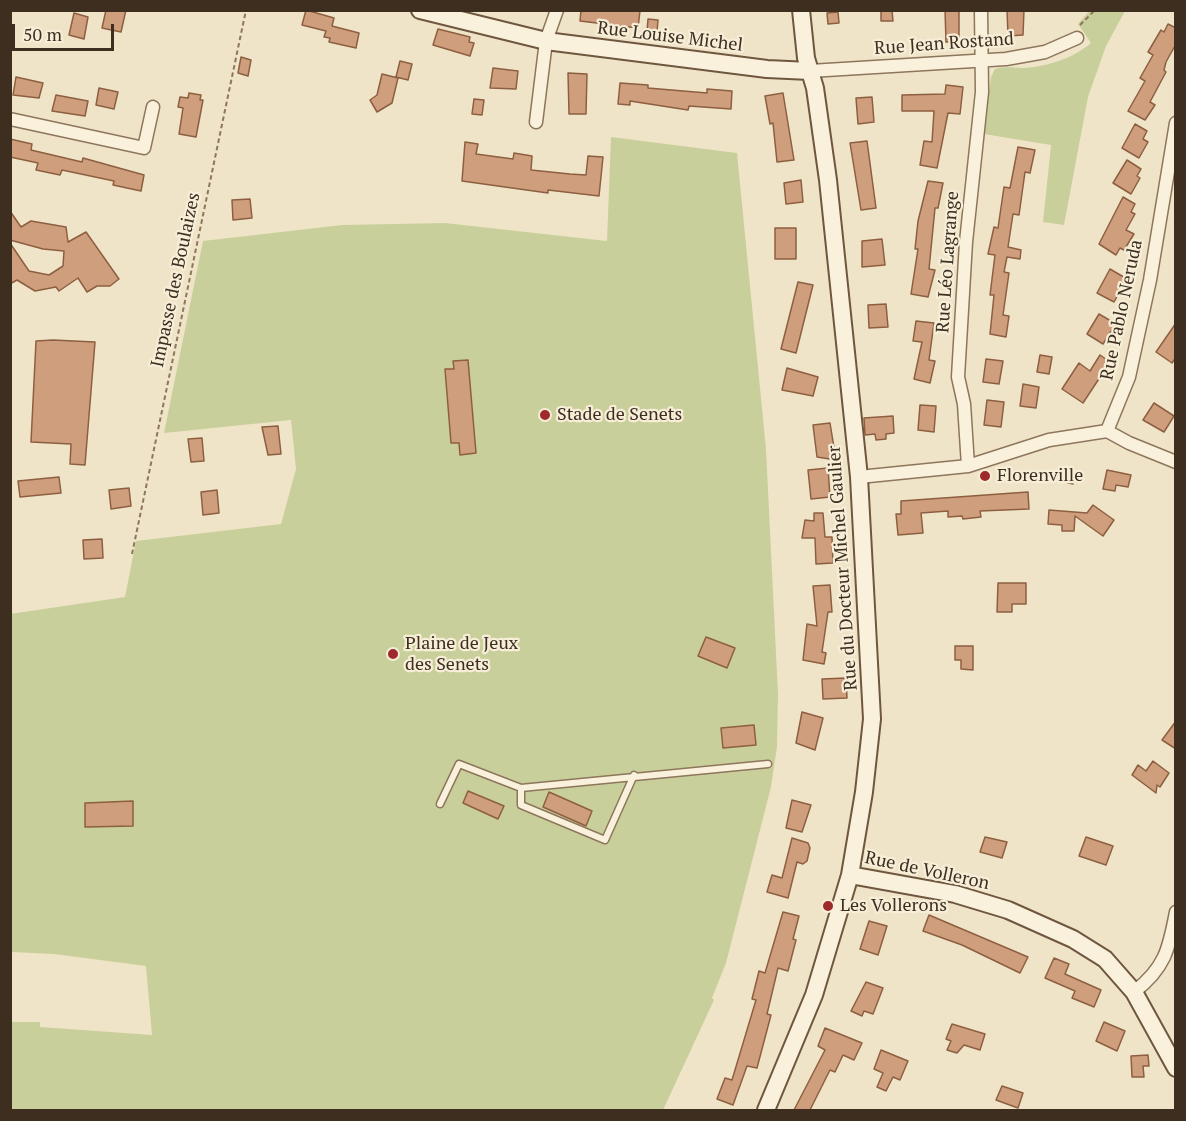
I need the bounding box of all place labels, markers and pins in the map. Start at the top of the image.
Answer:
place label: Stade de Senets [557,404,682,426]
marker: Stade de Senets [538,408,552,422]
place label: Florenville [997,465,1083,487]
marker: Florenville [978,469,992,483]
place label: Plaine de Jeux des Senets [405,633,518,676]
marker: Plaine de Jeux des Senets [386,647,400,661]
place label: Les Vollerons [840,895,947,917]
marker: Les Vollerons [821,899,835,913]

